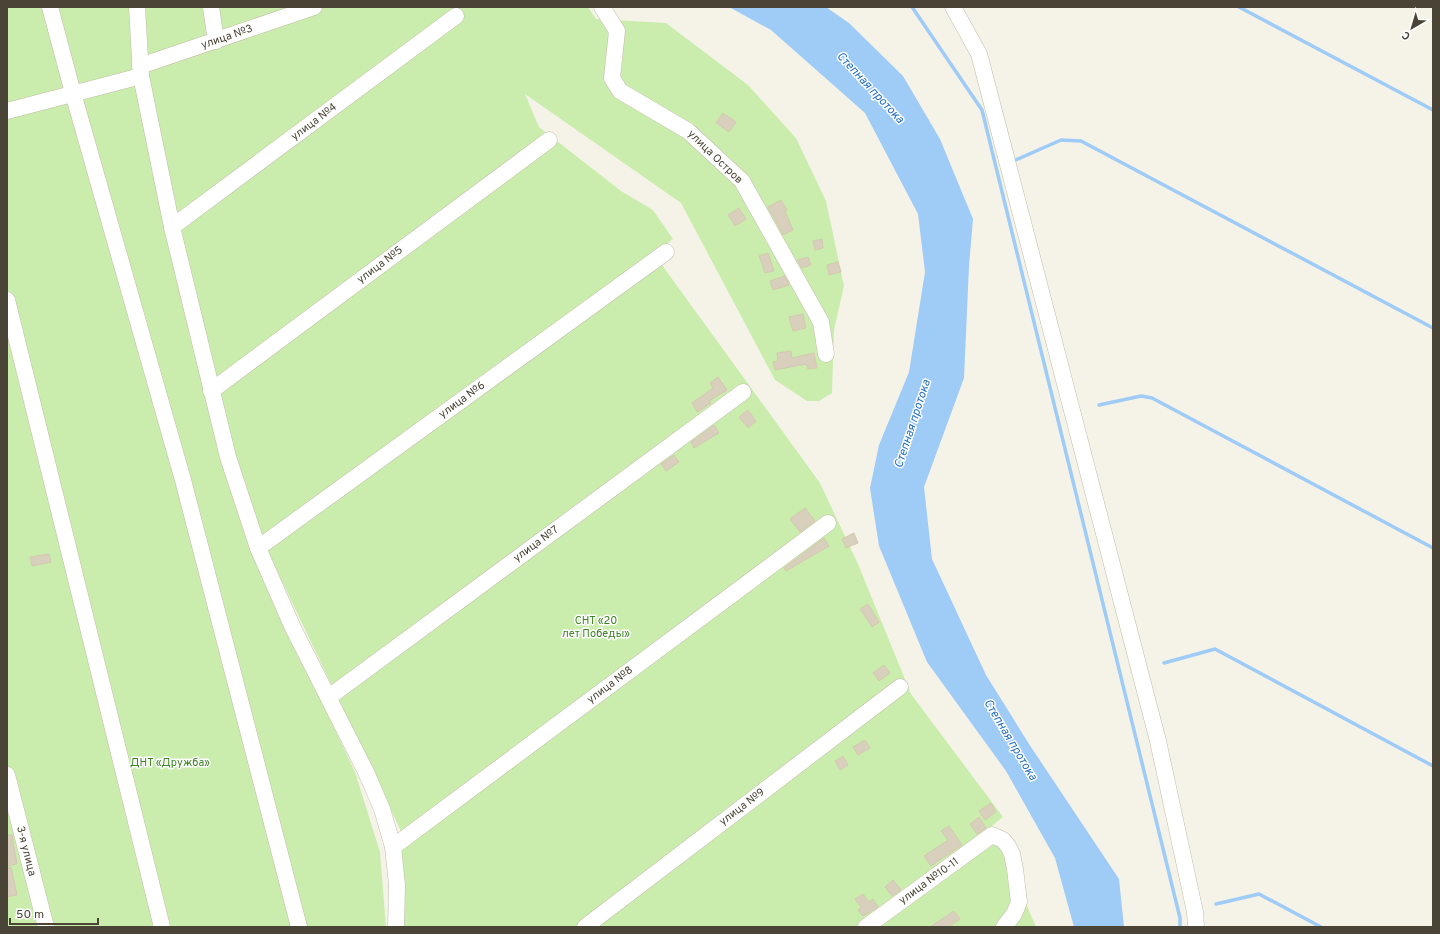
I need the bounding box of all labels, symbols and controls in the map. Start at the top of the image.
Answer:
north arrow [1392,8,1432,48]
street label: улица №3 [199,22,255,52]
text: С [1399,27,1414,43]
water label: Степная протока [833,49,908,128]
street label: улица №4 [288,100,340,144]
street label: улица Остров [684,127,746,187]
street label: улица №5 [354,243,406,287]
water label: Степная протока [891,377,935,470]
street label: улица №6 [436,379,488,421]
street label: улица №7 [511,523,562,565]
park label: СНТ «20 лет Победы» [562,614,630,641]
street label: улица №8 [584,663,636,707]
water label: Степная протока [979,696,1041,784]
park label: ДНТ «Дружба» [130,756,210,770]
street label: улица №9 [716,785,768,829]
street label: 3-я улица [13,824,39,878]
street label: улица №10-11 [896,855,962,907]
scale bar [10,900,98,926]
text: 50 m [16,907,44,923]

